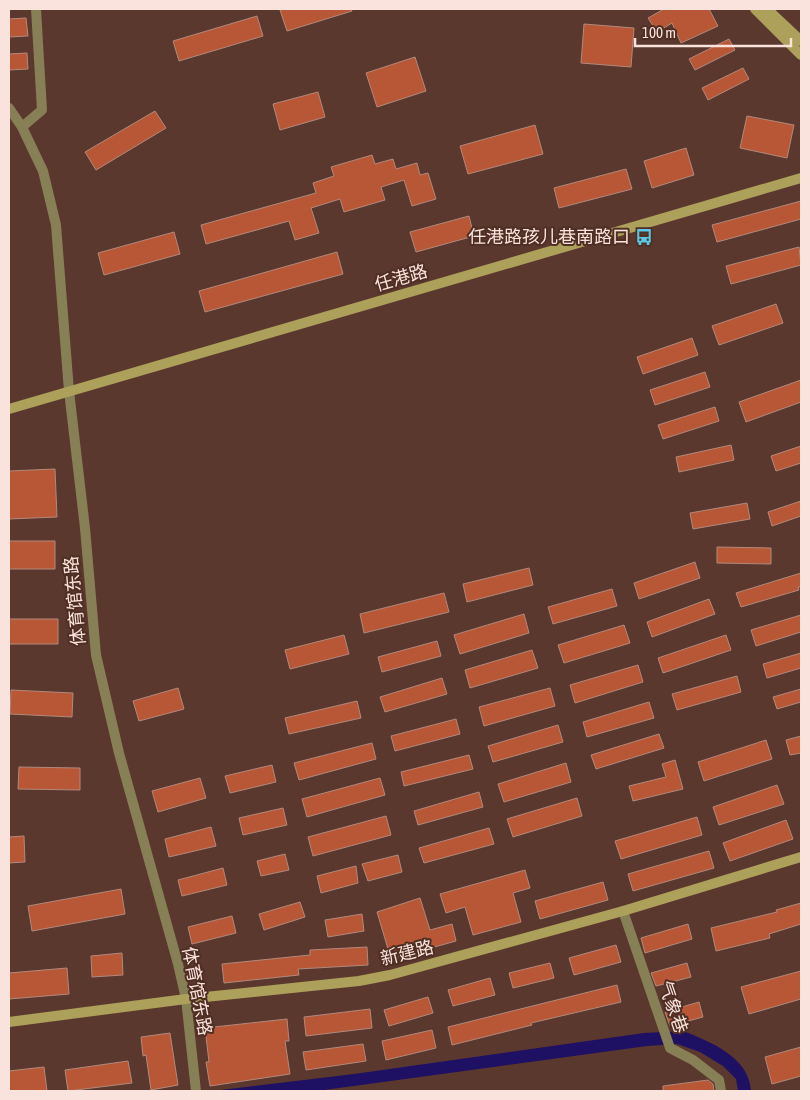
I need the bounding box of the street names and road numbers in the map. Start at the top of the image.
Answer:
street label: 任港路 [372,260,430,295]
street label: 体育馆东路 [60,555,89,647]
street label: 新建路 [378,936,436,969]
street label: 体育馆东路 [179,945,216,1037]
street label: 气象巷 [655,978,692,1036]

